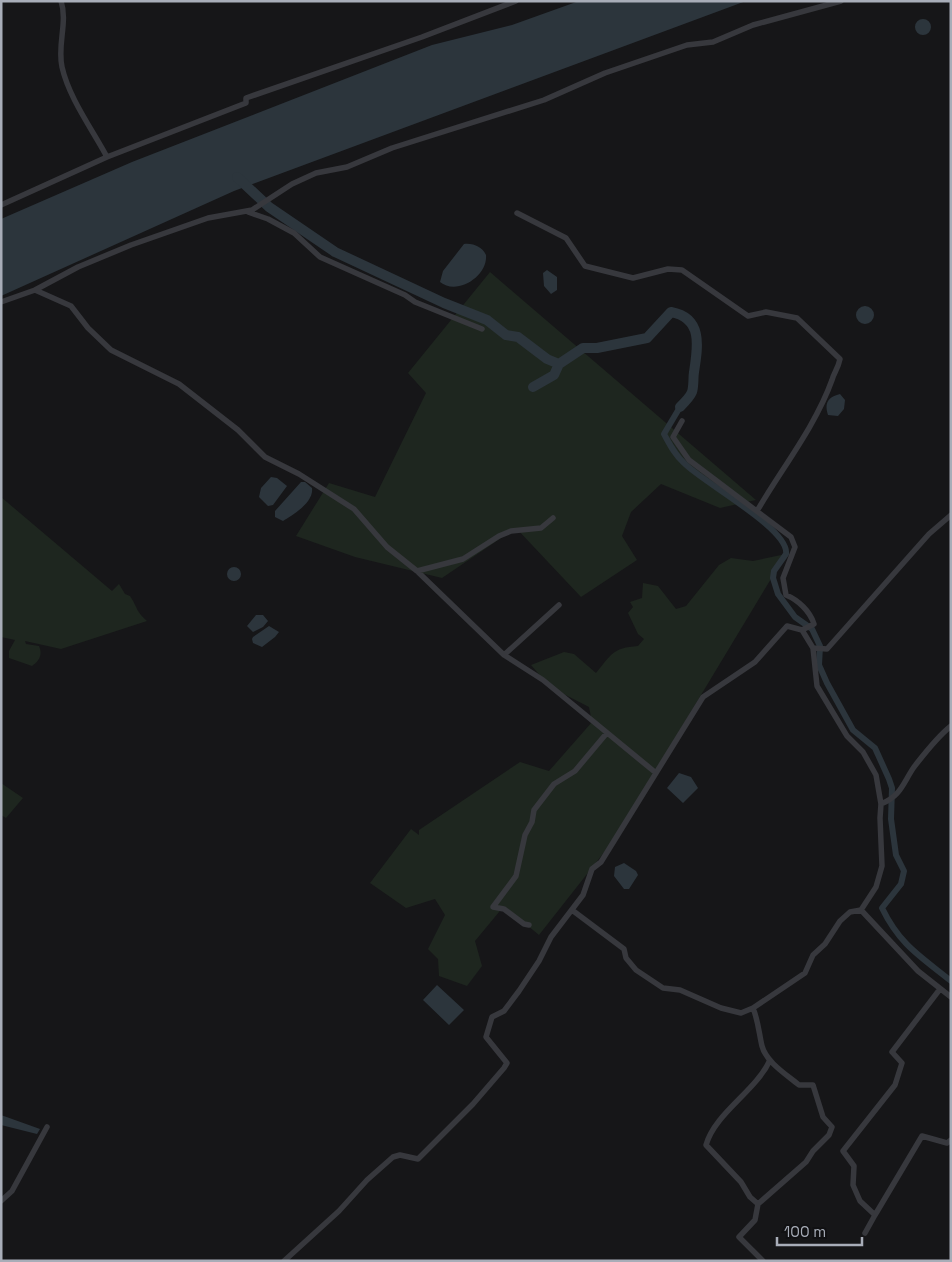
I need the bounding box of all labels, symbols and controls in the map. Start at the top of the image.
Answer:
scale bar [777,1214,862,1246]
text: 100 m [784,1222,826,1241]

